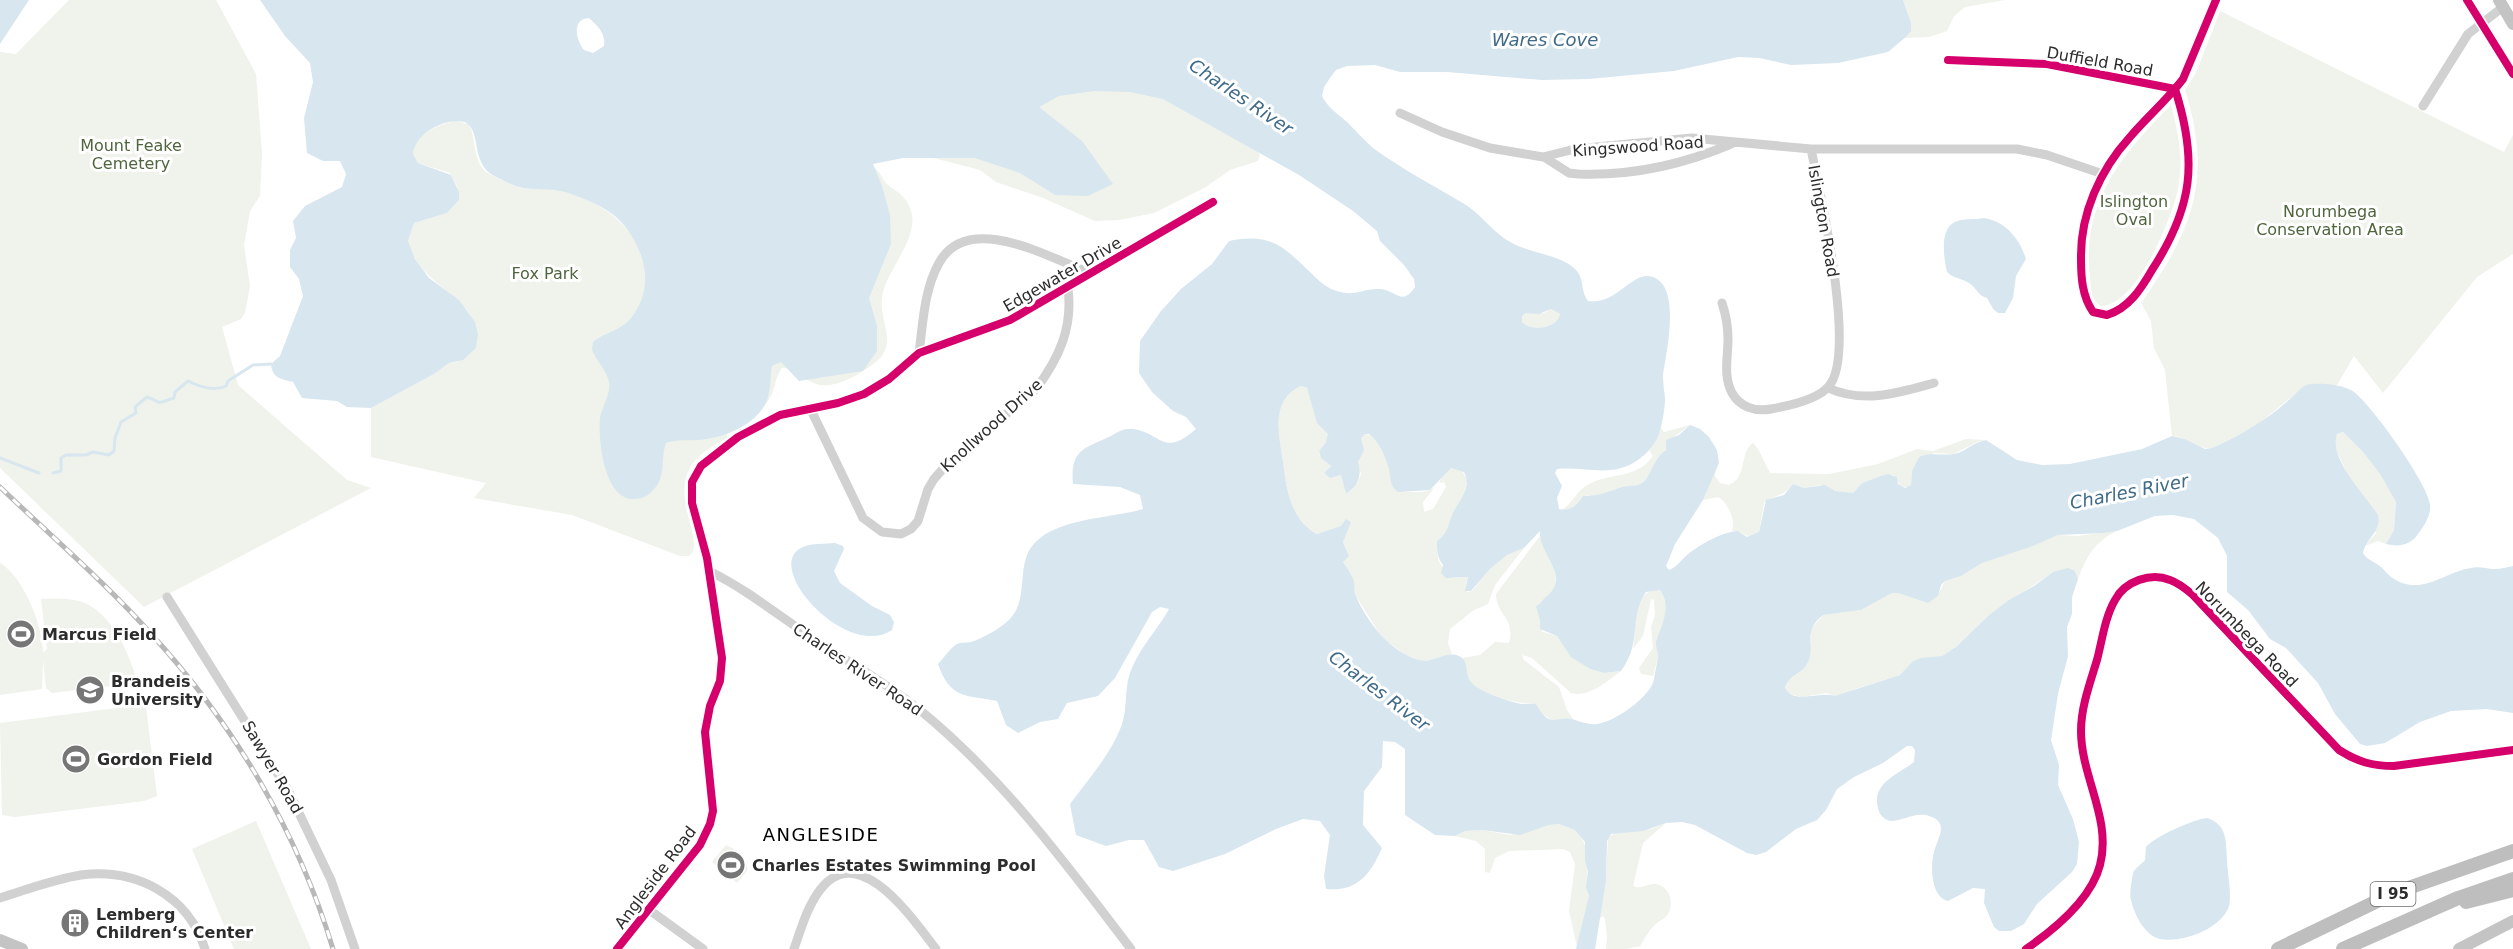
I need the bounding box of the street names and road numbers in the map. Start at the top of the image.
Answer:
street label: Duffield Road [2045,43,2155,80]
street label: Kingswood Road [1572,132,1704,161]
street label: Islington Road [1804,163,1843,279]
street label: Edgewater Drive [1000,233,1125,316]
street label: Knollwood Drive [937,375,1046,476]
street label: Norumbega Road [2191,578,2302,691]
street label: Charles River Road [789,619,926,720]
street label: Sawyer Road [238,717,307,817]
street label: Angleside Road [611,822,700,932]
road number: I 95 [2370,882,2416,906]

